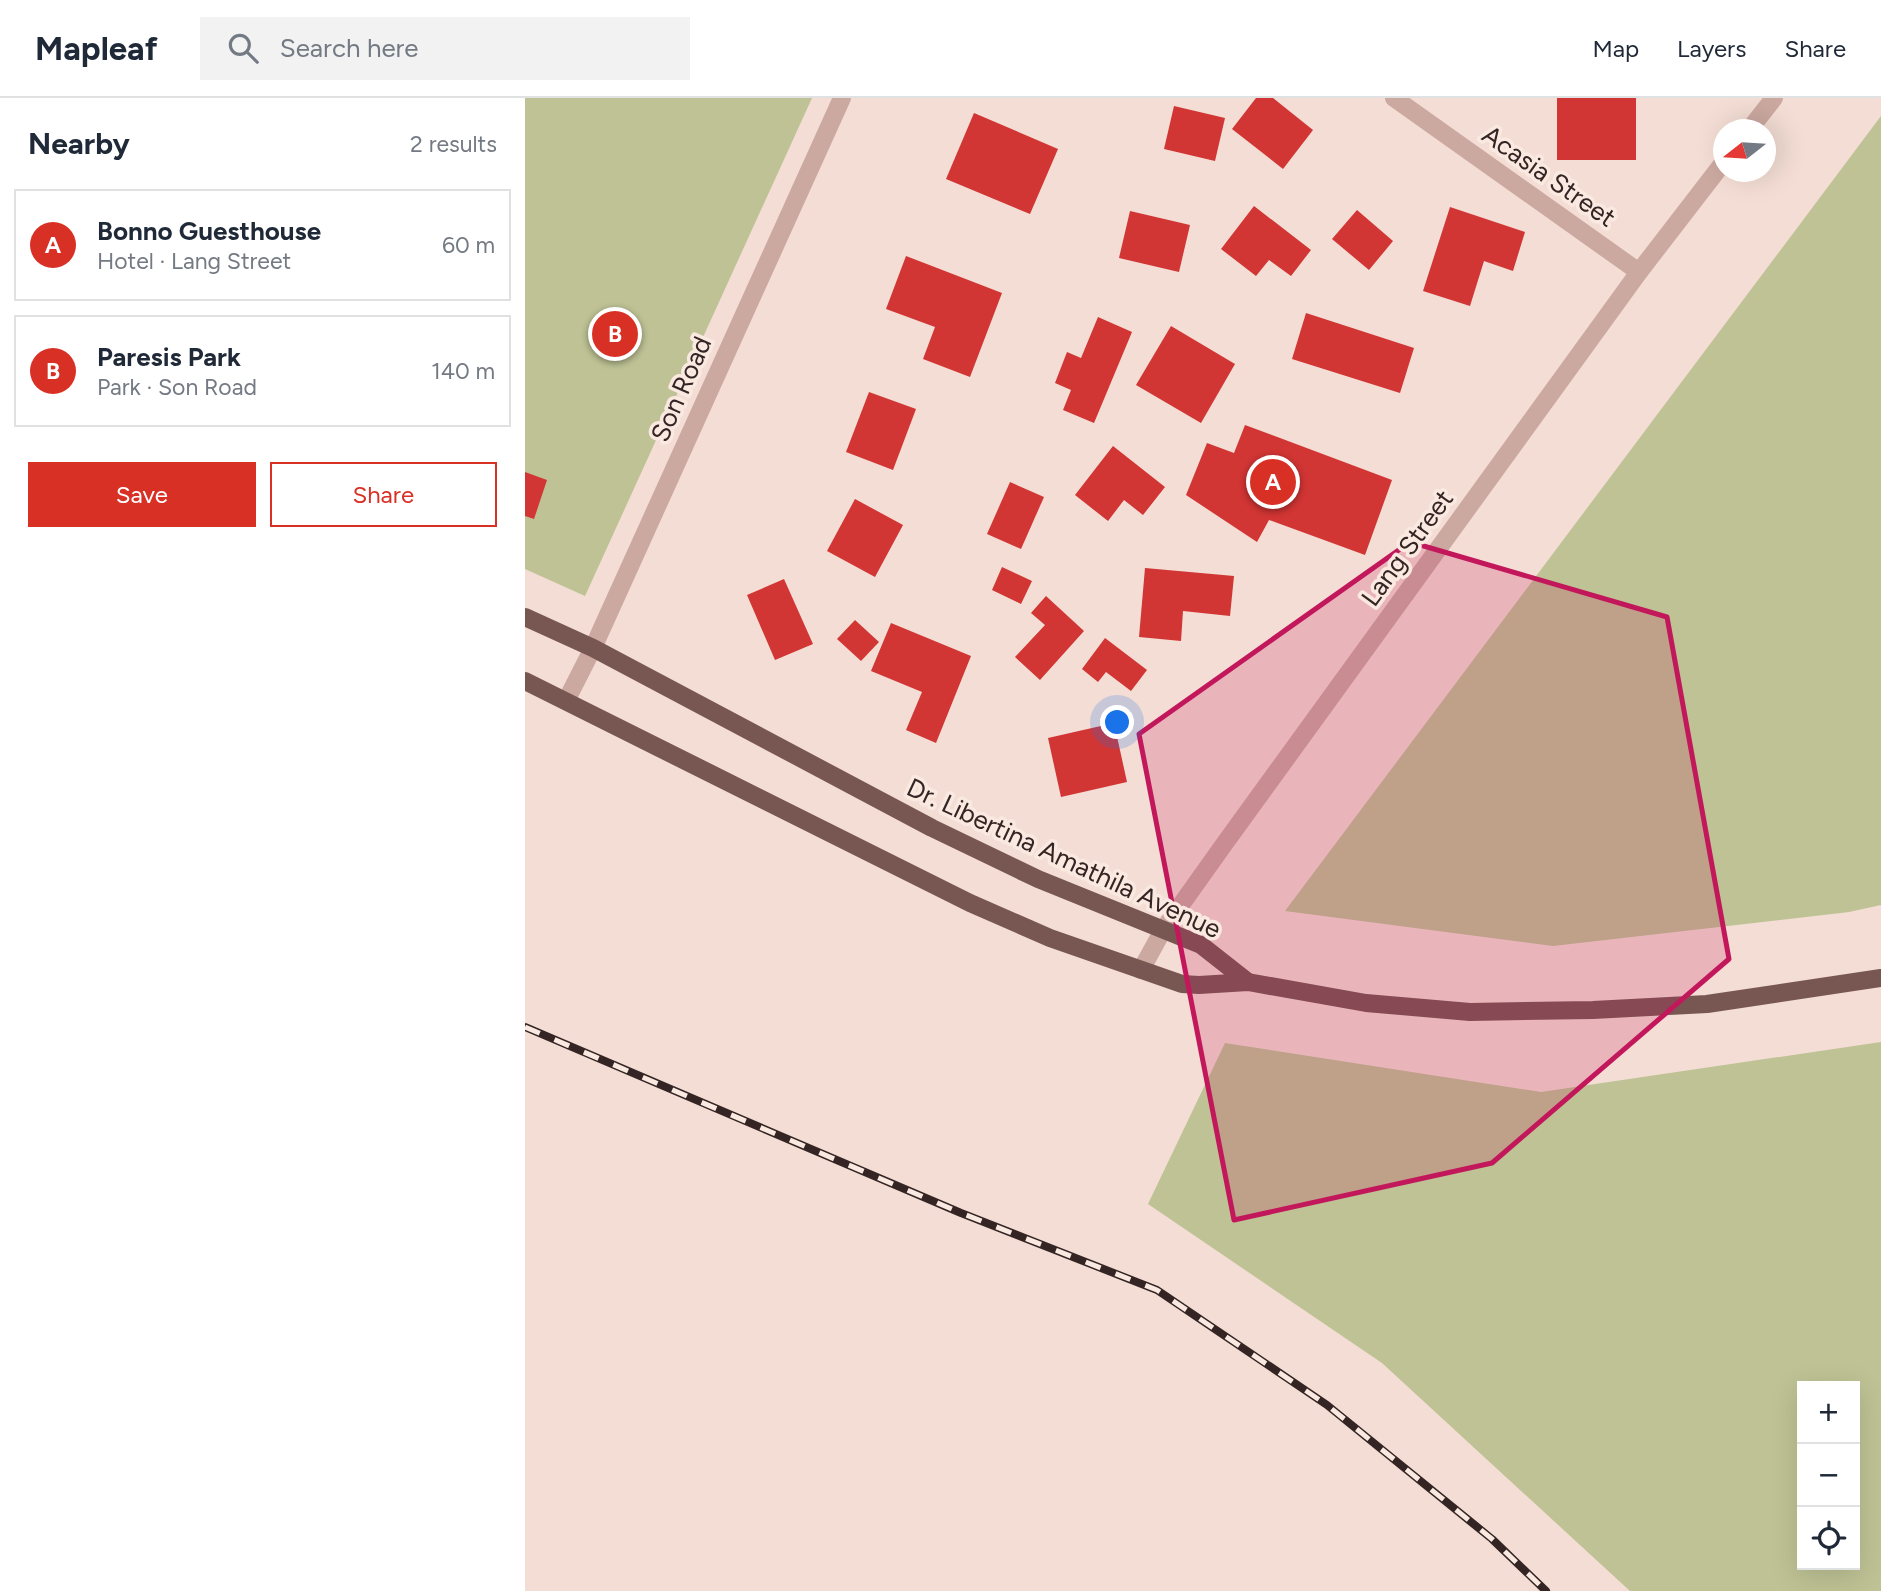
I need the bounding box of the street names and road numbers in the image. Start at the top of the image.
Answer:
street label: Acasia Street [1476,118,1622,234]
street label: Son Road [644,331,718,447]
street label: Lang Street [1354,484,1460,612]
street label: Dr. Libertina Amathila Avenue [902,771,1226,945]

